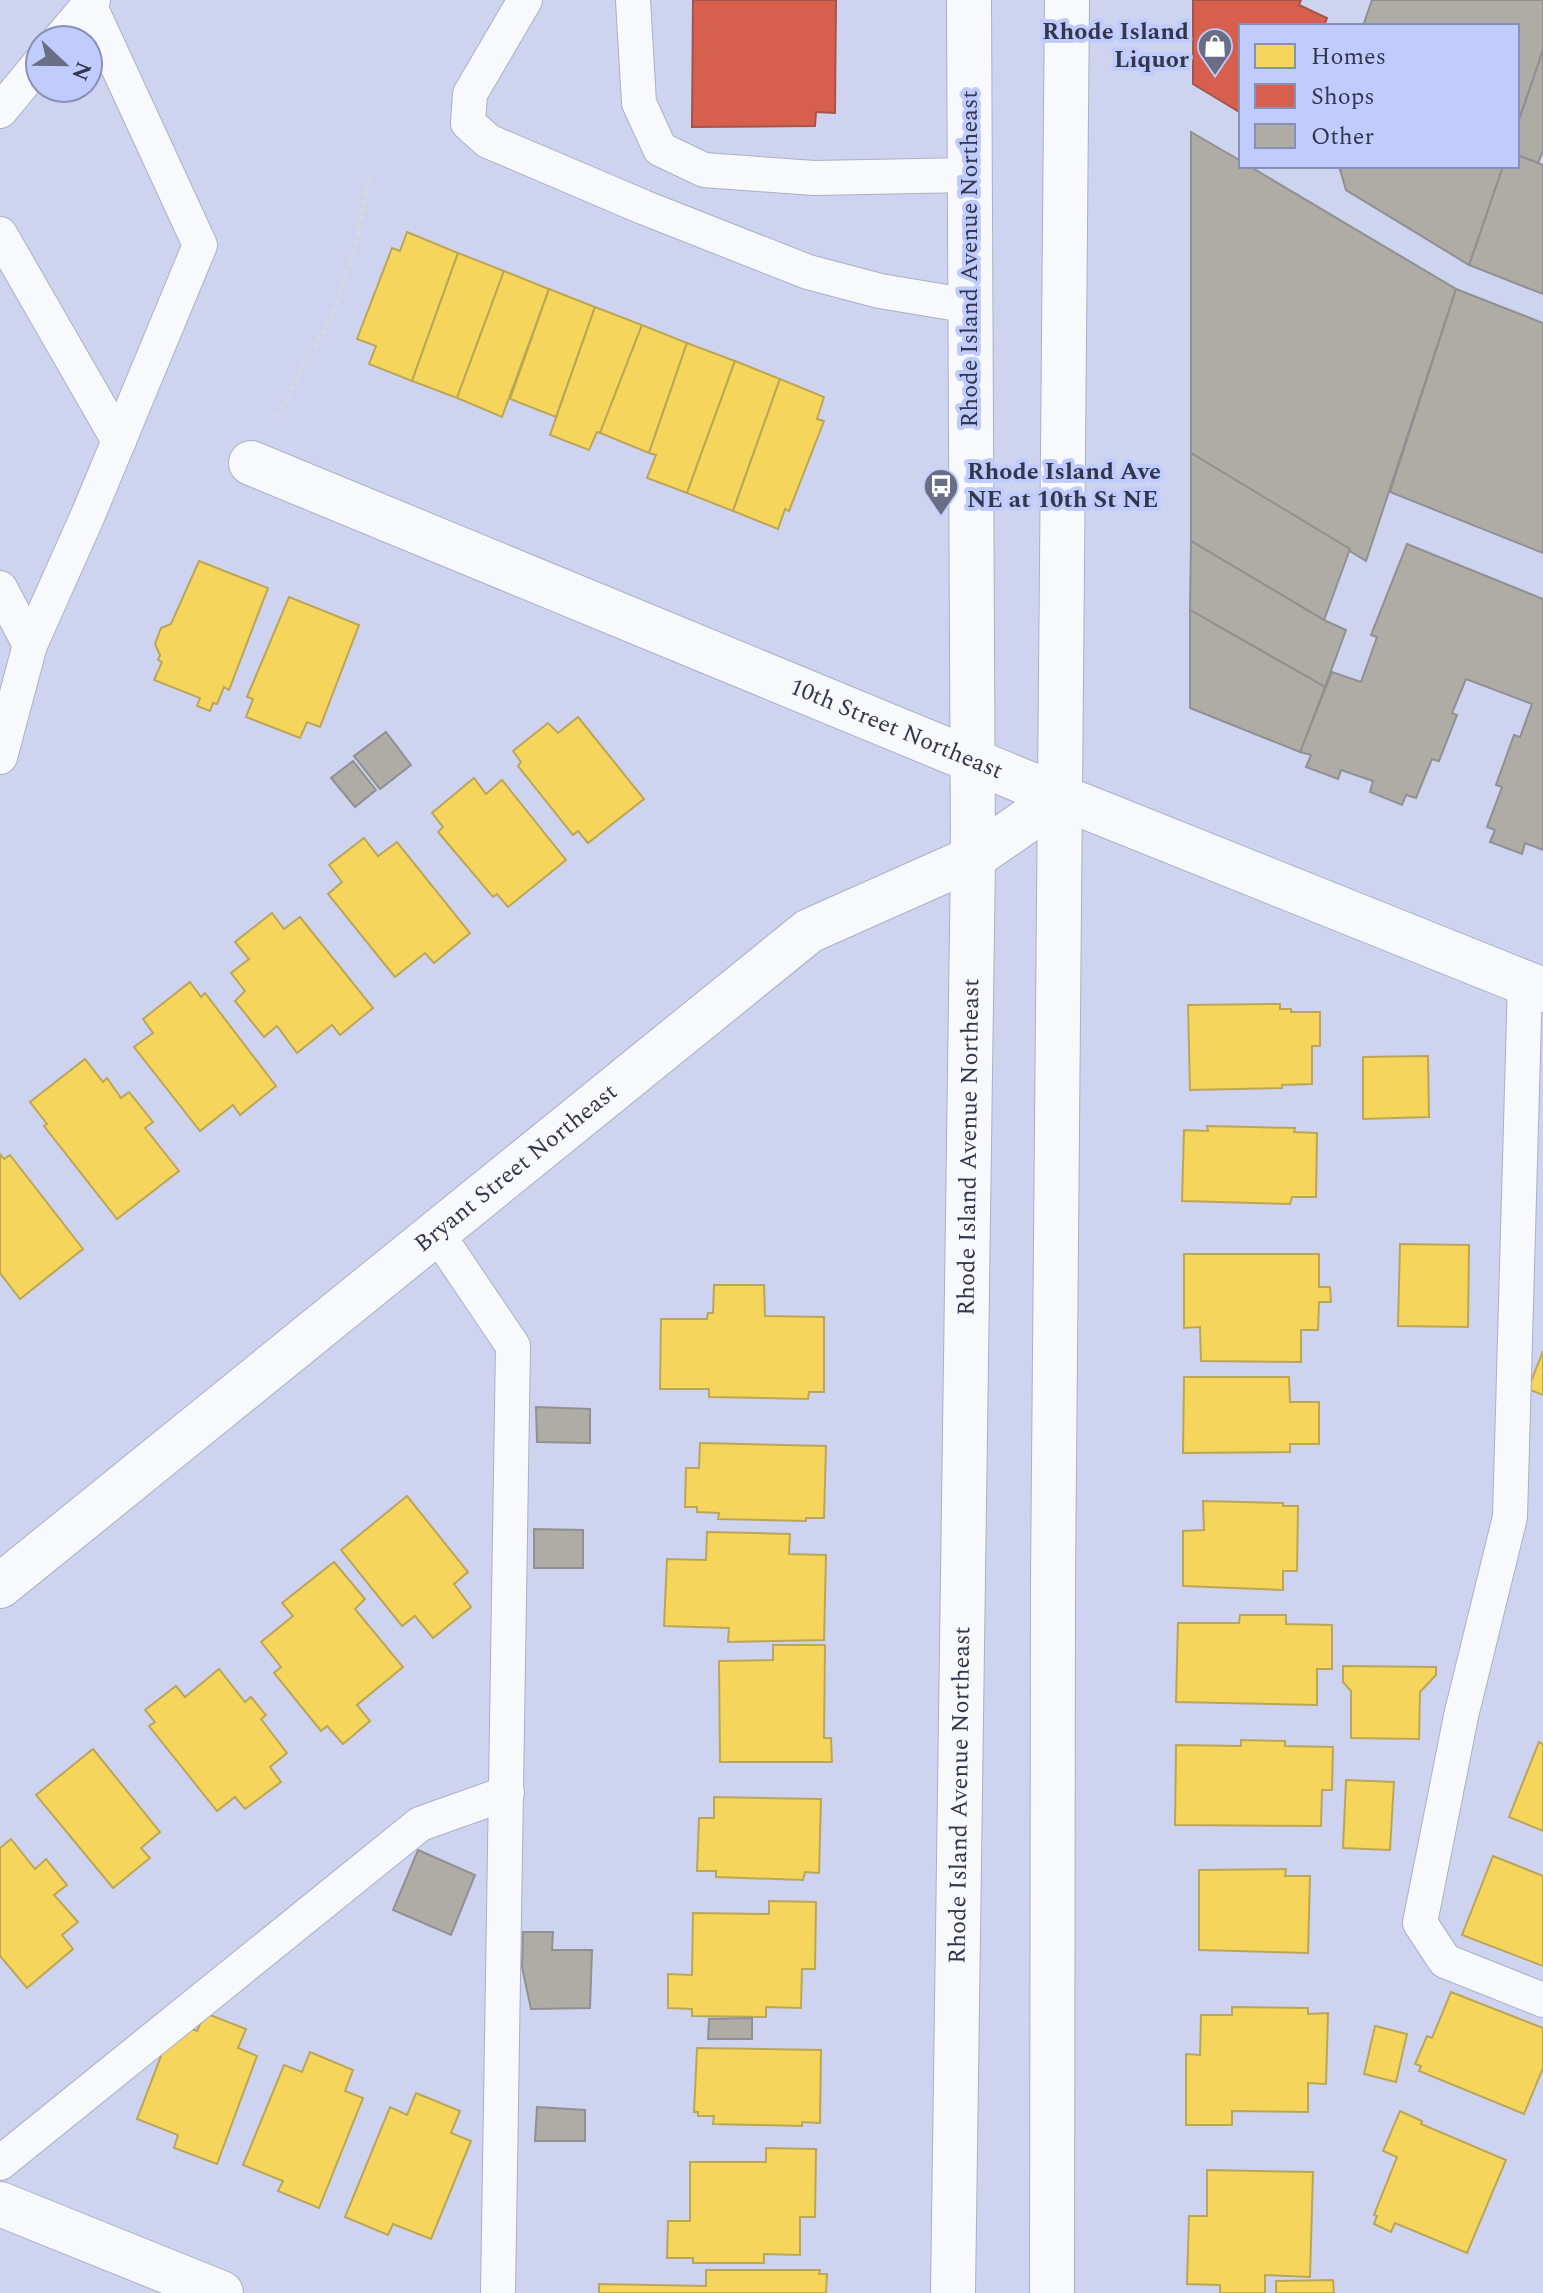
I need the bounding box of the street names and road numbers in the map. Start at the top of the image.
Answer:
street label: Rhode Island Avenue Northeast [952,90,988,428]
street label: 10th Street Northeast [784,669,1008,789]
street label: Rhode Island Avenue Northeast [949,978,989,1316]
street label: Bryant Street Northeast [407,1075,625,1262]
street label: Rhode Island Avenue Northeast [940,1626,980,1964]

